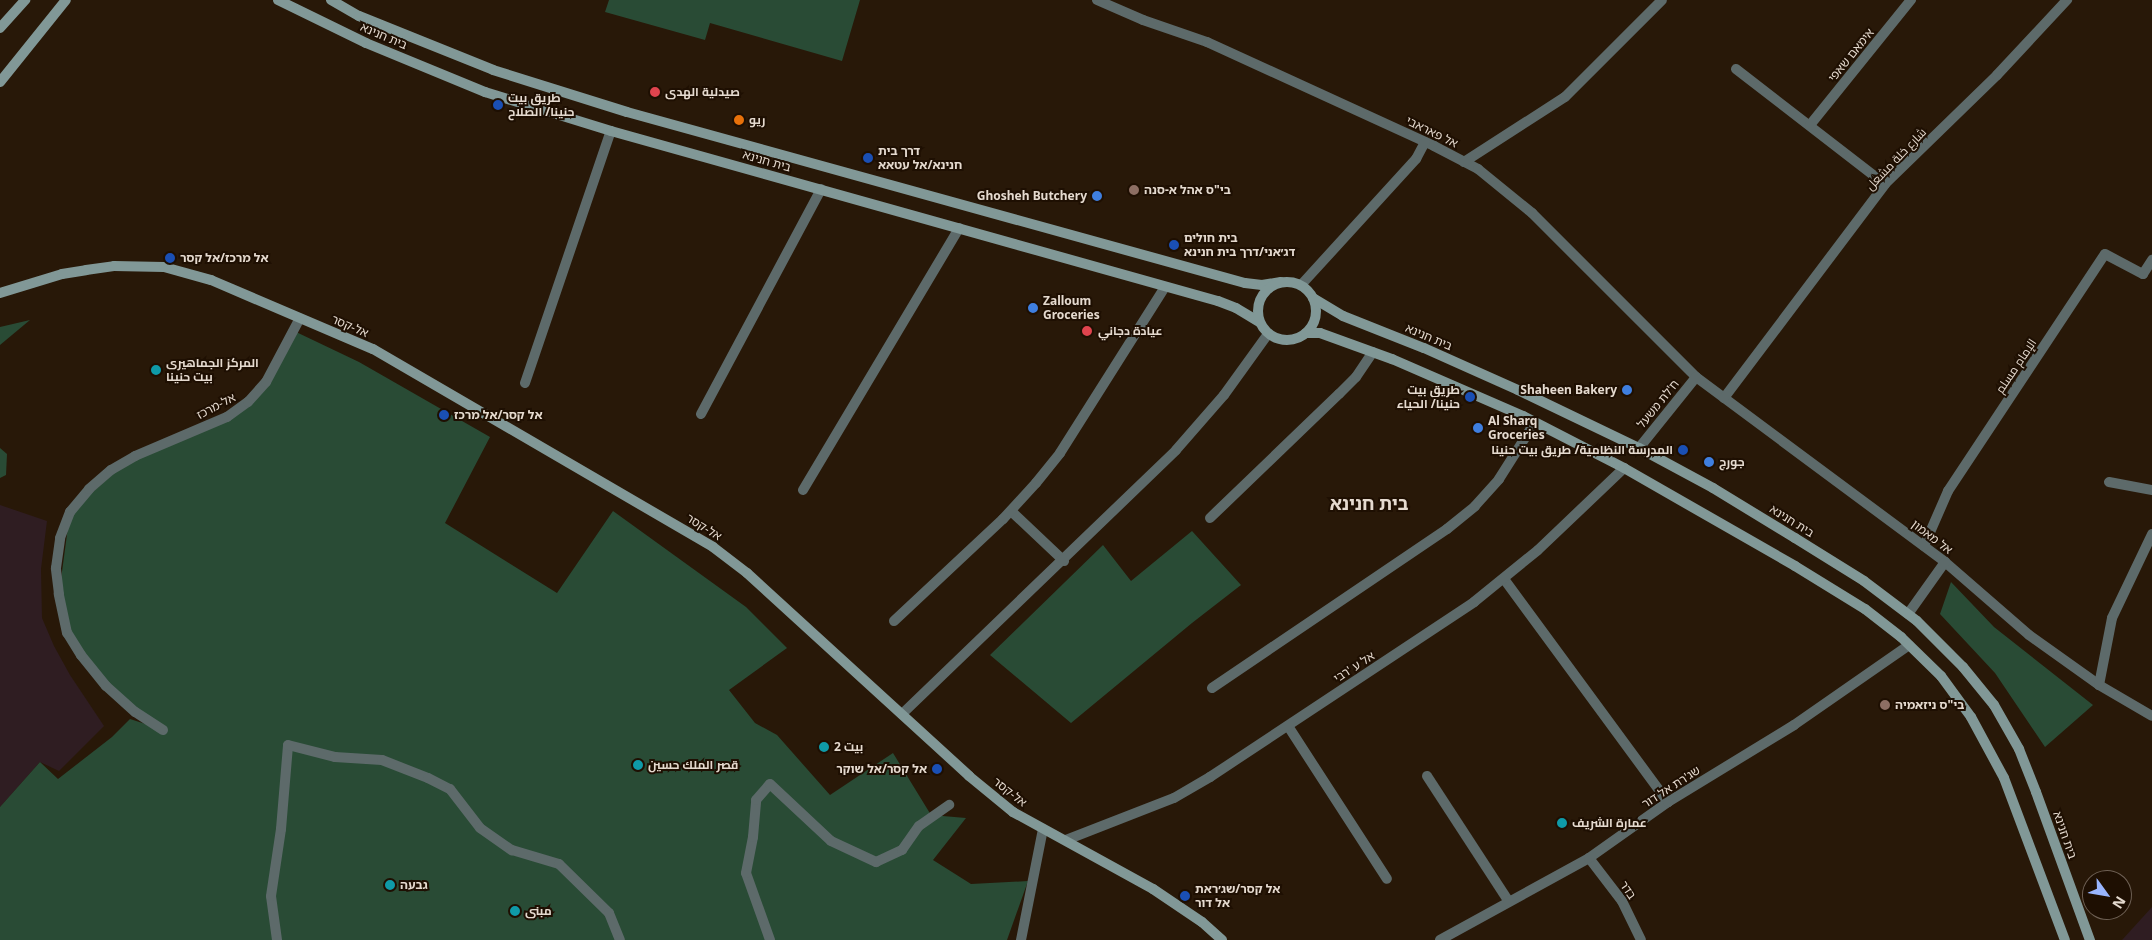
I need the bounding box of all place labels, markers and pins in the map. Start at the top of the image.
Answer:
place label: صيدلية الهدى [665,85,740,99]
marker: صيدلية الهدى [649,86,661,98]
place label: طريق بيت حنينا/ الصلاح [508,91,574,119]
marker: طريق بيت حنينا/ الصلاح [492,99,504,111]
place label: ريو [749,113,765,127]
marker: ريو [733,114,745,126]
place label: דרך בית חנינא/אל עטאא [878,144,962,172]
marker: דרך בית חנינא/אל עטאא [862,152,874,164]
place label: בי"ס אהל א-סנה [1144,183,1231,197]
marker: בי"ס אהל א-סנה [1128,184,1140,196]
place label: Ghosheh Butchery [977,189,1087,203]
marker: Ghosheh Butchery [1091,190,1103,202]
place label: בית חולים דג׳אני/דרך בית חנינא [1184,231,1295,259]
marker: בית חולים דג׳אני/דרך בית חנינא [1168,239,1180,251]
place label: אל מרכז/אל קסר [180,251,269,265]
marker: אל מרכז/אל קסר [164,252,176,264]
place label: Zalloum Groceries [1043,294,1100,322]
marker: Zalloum Groceries [1027,302,1039,314]
marker: عيادة دجاني [1080,324,1094,338]
place label: عيادة دجاني [1098,324,1162,338]
place label: المركز الجماهيري بيت حنينا [166,356,259,384]
marker: المركز الجماهيري بيت حنينا [150,364,162,376]
place label: طريق بيت حنينا/ الحياء [1397,383,1460,411]
place label: Shaheen Bakery [1520,383,1617,397]
marker: Shaheen Bakery [1621,384,1633,396]
marker: طريق بيت حنينا/ الحياء [1464,391,1476,403]
place label: אל קסר/אל מרכז [454,408,543,422]
marker: אל קסר/אל מרכז [438,409,450,421]
place label: Al Sharq Groceries [1488,414,1545,442]
marker: Al Sharq Groceries [1472,422,1484,434]
place label: المدرسة النظامية/ طريق بيت حنينا [1491,443,1673,457]
marker: المدرسة النظامية/ طريق بيت حنينا [1677,444,1689,456]
place label: جورج [1719,455,1745,469]
marker: جورج [1703,456,1715,468]
place label: בי"ס ניזאמיה [1895,698,1964,712]
marker: בי"ס ניזאמיה [1879,699,1891,711]
place label: بيت 2 [834,740,863,754]
marker: بيت 2 [818,741,830,753]
place label: قصر الملك حسين [648,758,738,772]
marker: قصر الملك حسين [632,759,644,771]
place label: אל קסר/אל שוקר [836,762,927,776]
marker: אל קסר/אל שוקר [931,763,943,775]
place label: عمارة الشريف [1572,816,1647,830]
marker: عمارة الشريف [1556,817,1568,829]
place label: גבעה [400,878,428,892]
marker: גבעה [384,879,396,891]
place label: אל קסר/שג׳ראת אל דור [1195,882,1280,910]
marker: אל קסר/שג׳ראת אל דור [1179,890,1191,902]
place label: مبنى [525,904,552,918]
marker: مبنى [509,905,521,917]

